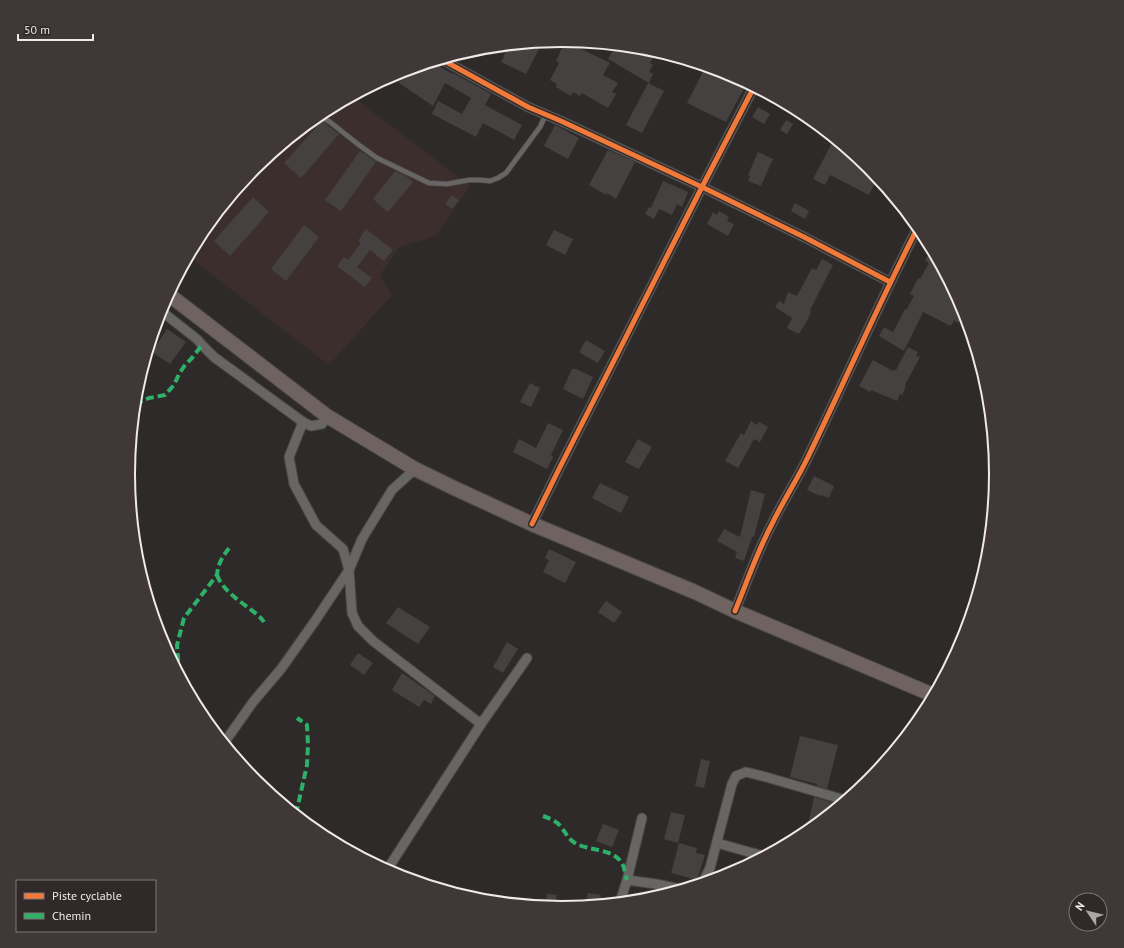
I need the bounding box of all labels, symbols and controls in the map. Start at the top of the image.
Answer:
scale bar [18,16,93,42]
text: 50 m [24,22,50,37]
legend [16,880,156,932]
text: Piste cyclable [52,888,122,903]
north arrow [1068,892,1108,932]
text: N [1072,899,1088,913]
text: Chemin [52,908,91,923]

